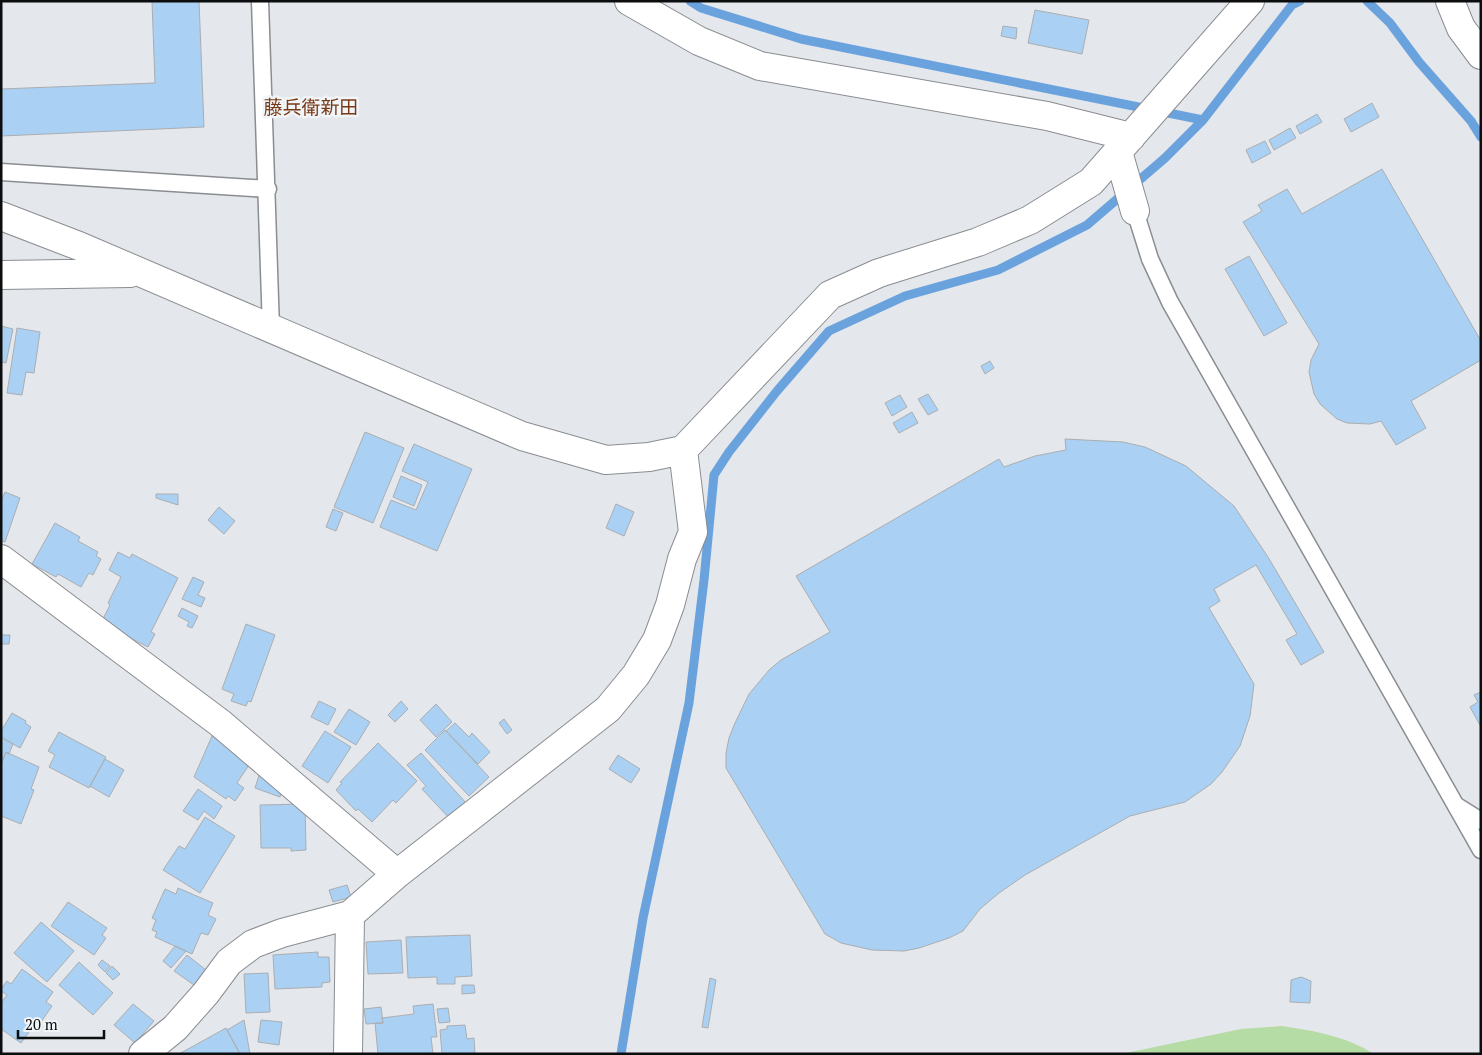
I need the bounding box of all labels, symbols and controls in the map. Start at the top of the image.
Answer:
district label: 藤兵衛新田 [263,94,359,119]
scale bar [18,1008,104,1040]
text: 20 m [25,1014,58,1034]

